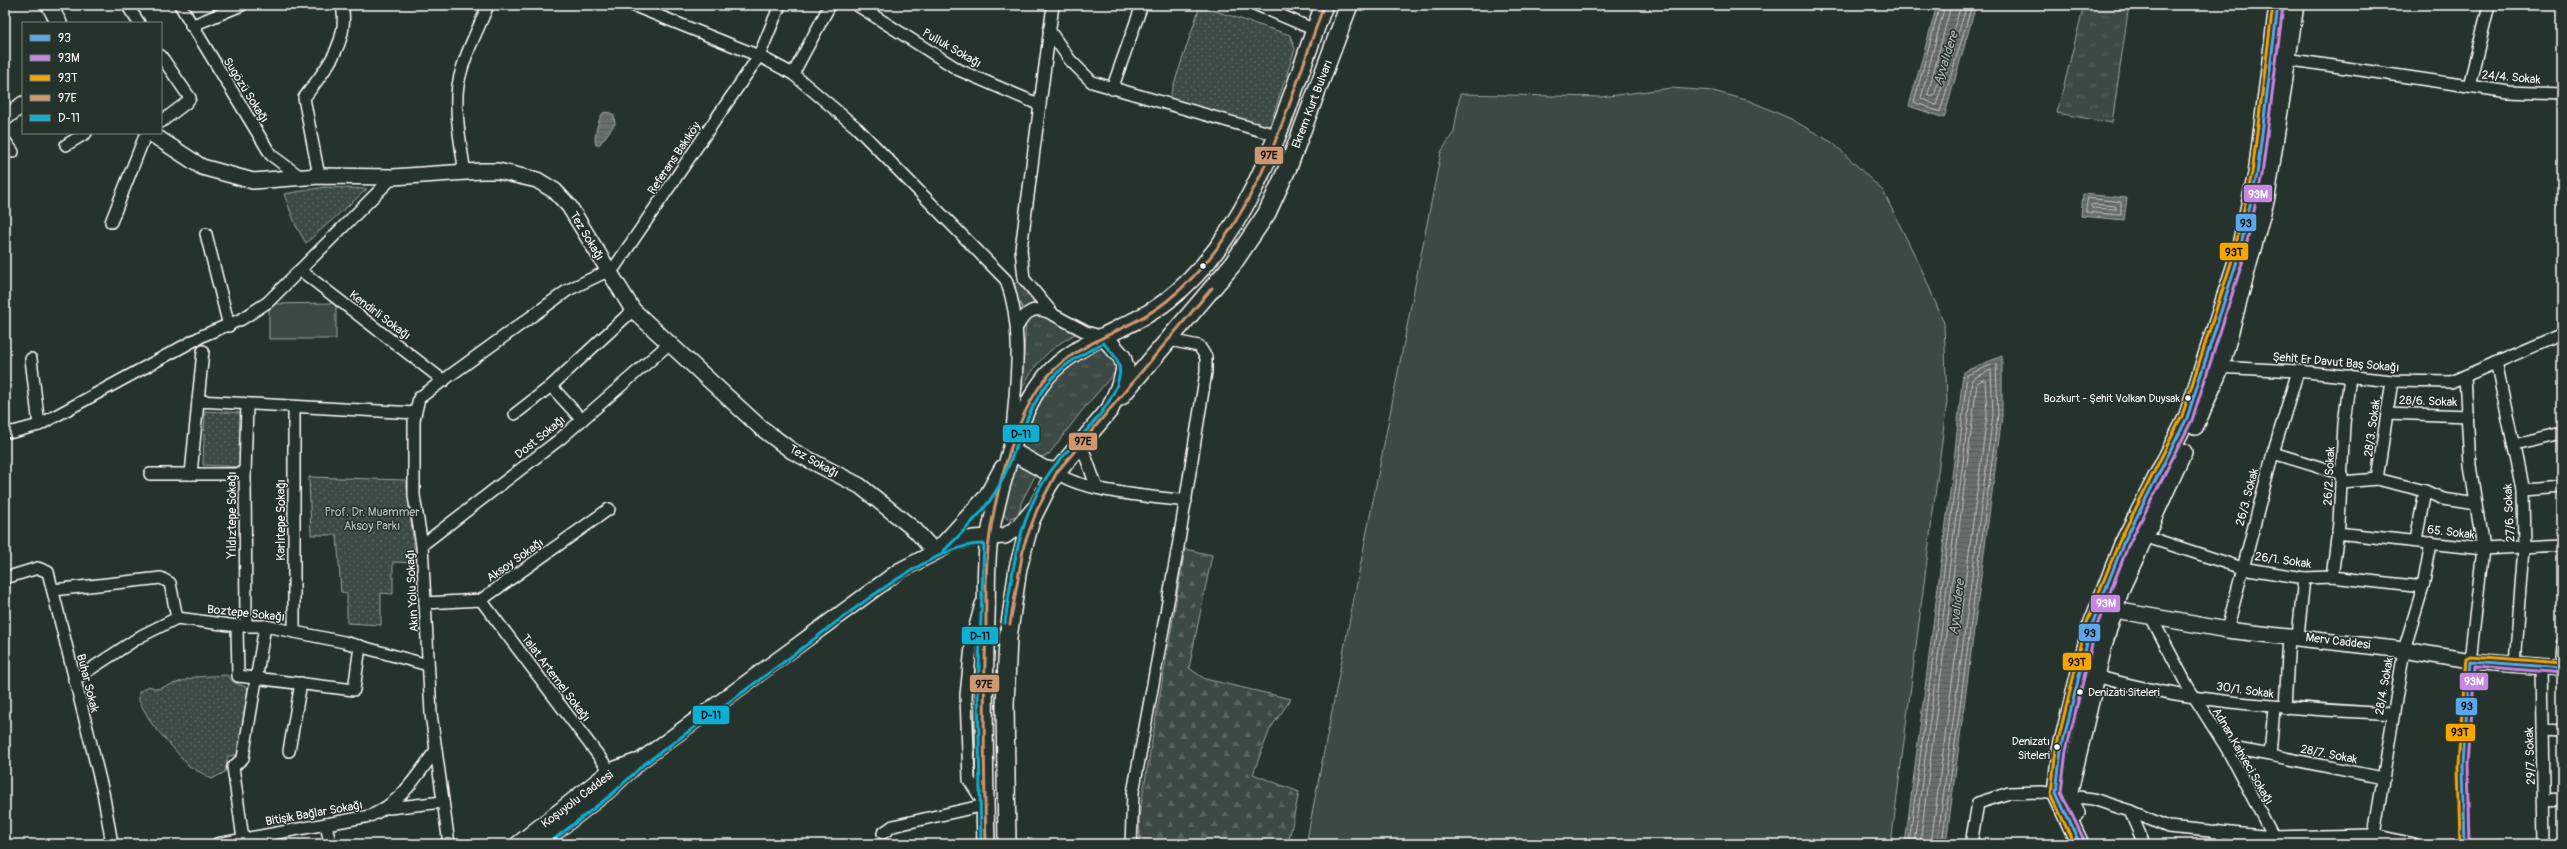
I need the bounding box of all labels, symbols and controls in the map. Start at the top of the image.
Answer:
legend [22,22,162,134]
street label: Pulluk Sokağı [920,26,984,71]
water label: Ayvalıdere [1930,28,1963,87]
text: 93 [58,31,71,46]
text: 93M [58,51,80,66]
street label: Sugözü Sokağı [220,55,272,126]
street label: Ekrem Kurt Bulvarı [1289,58,1336,151]
street label: 24/4. Sokak [2481,67,2541,88]
text: 93T [58,71,78,86]
text: 97E [58,91,77,106]
text: D-11 [58,111,80,126]
street label: Referans Bakıköy [645,119,704,197]
line badge: 97E [1254,146,1284,165]
text: 97E [1260,149,1278,162]
line badge: 93M [2243,184,2273,203]
text: 93M [2248,188,2268,201]
street label: Tez Sokağı [566,209,607,263]
line badge: 93 [2235,213,2257,232]
text: 93 [2240,217,2252,230]
line badge: 93T [2219,242,2249,261]
text: 93T [2225,246,2244,259]
unlabelled marker [1198,261,1208,271]
street label: Kendirli Sokağı [346,287,413,343]
street label: Şehit Er Davut Baş Sokağı [2272,349,2400,376]
place label: Bozkurt - Şehit Volkan Duysak [2044,392,2180,405]
marker: Bozkurt - Şehit Volkan Duysak [2183,393,2193,403]
street label: 28/6. Sokak [2399,393,2457,410]
street label: 28/3. Sokak [2361,398,2384,458]
street label: Dost Sokağı [512,413,568,462]
line badge: D-11 [1002,424,1040,443]
text: D-11 [1011,428,1031,441]
line badge: 97E [1068,432,1098,451]
text: 97E [1074,435,1092,448]
street label: Tez Sokağı [786,442,841,481]
street label: 26/2. Sokak [2320,446,2339,506]
street label: 26/3. Sokak [2233,467,2262,528]
street label: Yıldıztepe Sokağı [225,472,240,559]
street label: Karlıtepe Sokağı [274,479,289,561]
street label: 27/6. Sokak [2500,483,2519,543]
park label: Prof. Dr. Muammer Aksoy Parkı [324,505,420,534]
street label: 65. Sokak [2426,522,2476,543]
street label: Aksoy Sokağı [484,535,547,585]
street label: Akın Yolu Sokağı [403,549,422,633]
street label: 26/1. Sokak [2254,549,2312,572]
water label: Ayvalıdere [1946,577,1969,636]
line badge: 93M [2090,594,2121,613]
text: 93M [2096,597,2116,610]
street label: Boztepe Sokağı [206,602,285,625]
line badge: 93 [2078,623,2101,642]
line badge: D-11 [961,626,999,645]
text: 93 [2084,627,2096,640]
text: D-11 [970,630,990,643]
street label: Merv Caddesi [2305,630,2371,653]
street label: Talat Artemel Sokağı [518,632,593,725]
street label: Buhar Sokak [73,652,102,714]
line badge: 93T [2062,652,2092,671]
text: 93T [2068,656,2087,669]
street label: 28/4. Sokak [2372,656,2397,716]
line badge: 93M [2459,672,2489,691]
line badge: 97E [969,674,1000,693]
text: 93M [2464,675,2484,688]
text: 97E [975,678,993,691]
street label: 30/1. Sokak [2215,679,2275,702]
place label: Denizati Siteleri [2088,686,2160,699]
marker: Denizati Siteleri [2075,687,2085,697]
line badge: 93 [2455,697,2478,716]
text: 93 [2461,700,2473,713]
line badge: D-11 [692,705,730,725]
street label: Adnan Kahveci Sokağı [2209,705,2276,807]
text: D-11 [701,709,721,722]
line badge: 93T [2445,723,2476,742]
text: 93T [2451,726,2470,739]
street label: 29/7. Sokak [2522,727,2539,785]
place label: Denizatı Siteleri [2012,735,2050,762]
marker: Denizatı Siteleri [2052,742,2062,752]
street label: 28/7. Sokak [2299,742,2359,767]
street label: Koşuyolu Caddesi [538,767,616,831]
street label: Bitişik Bağlar Sokağı [264,798,364,829]

